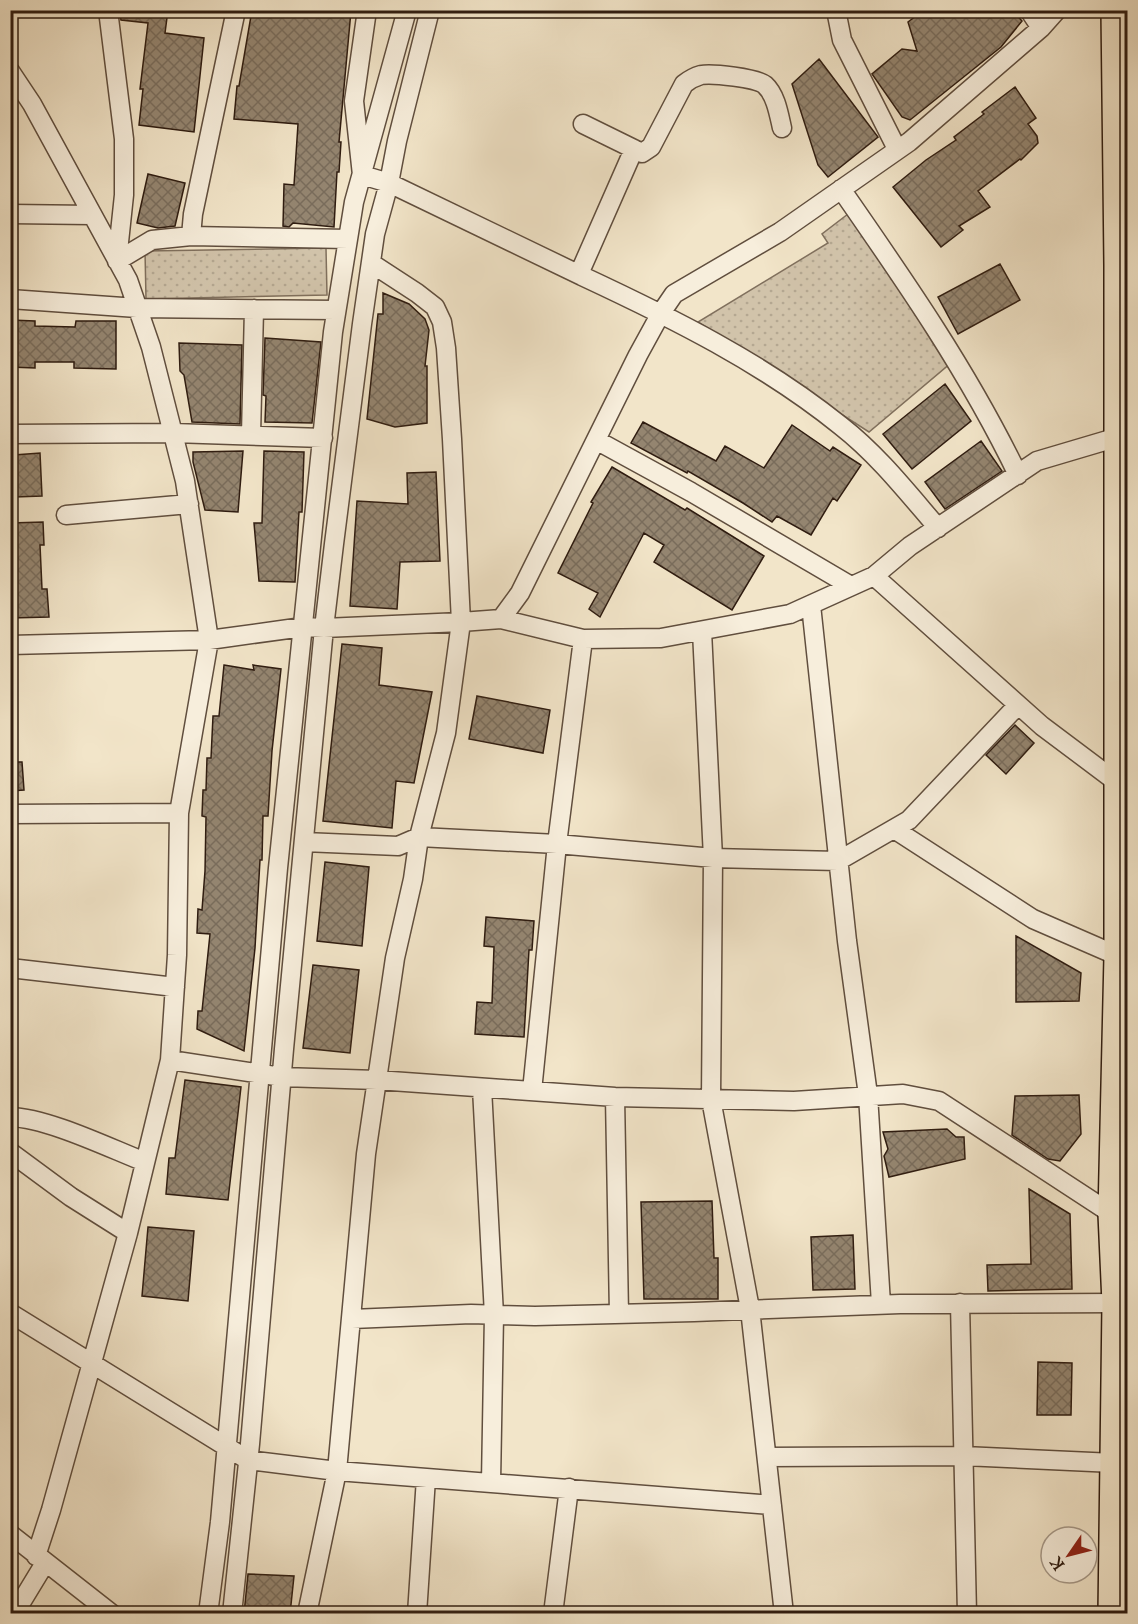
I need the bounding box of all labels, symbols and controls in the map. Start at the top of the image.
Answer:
north arrow [1039,1525,1099,1585]
text: K [1046,1550,1072,1574]

